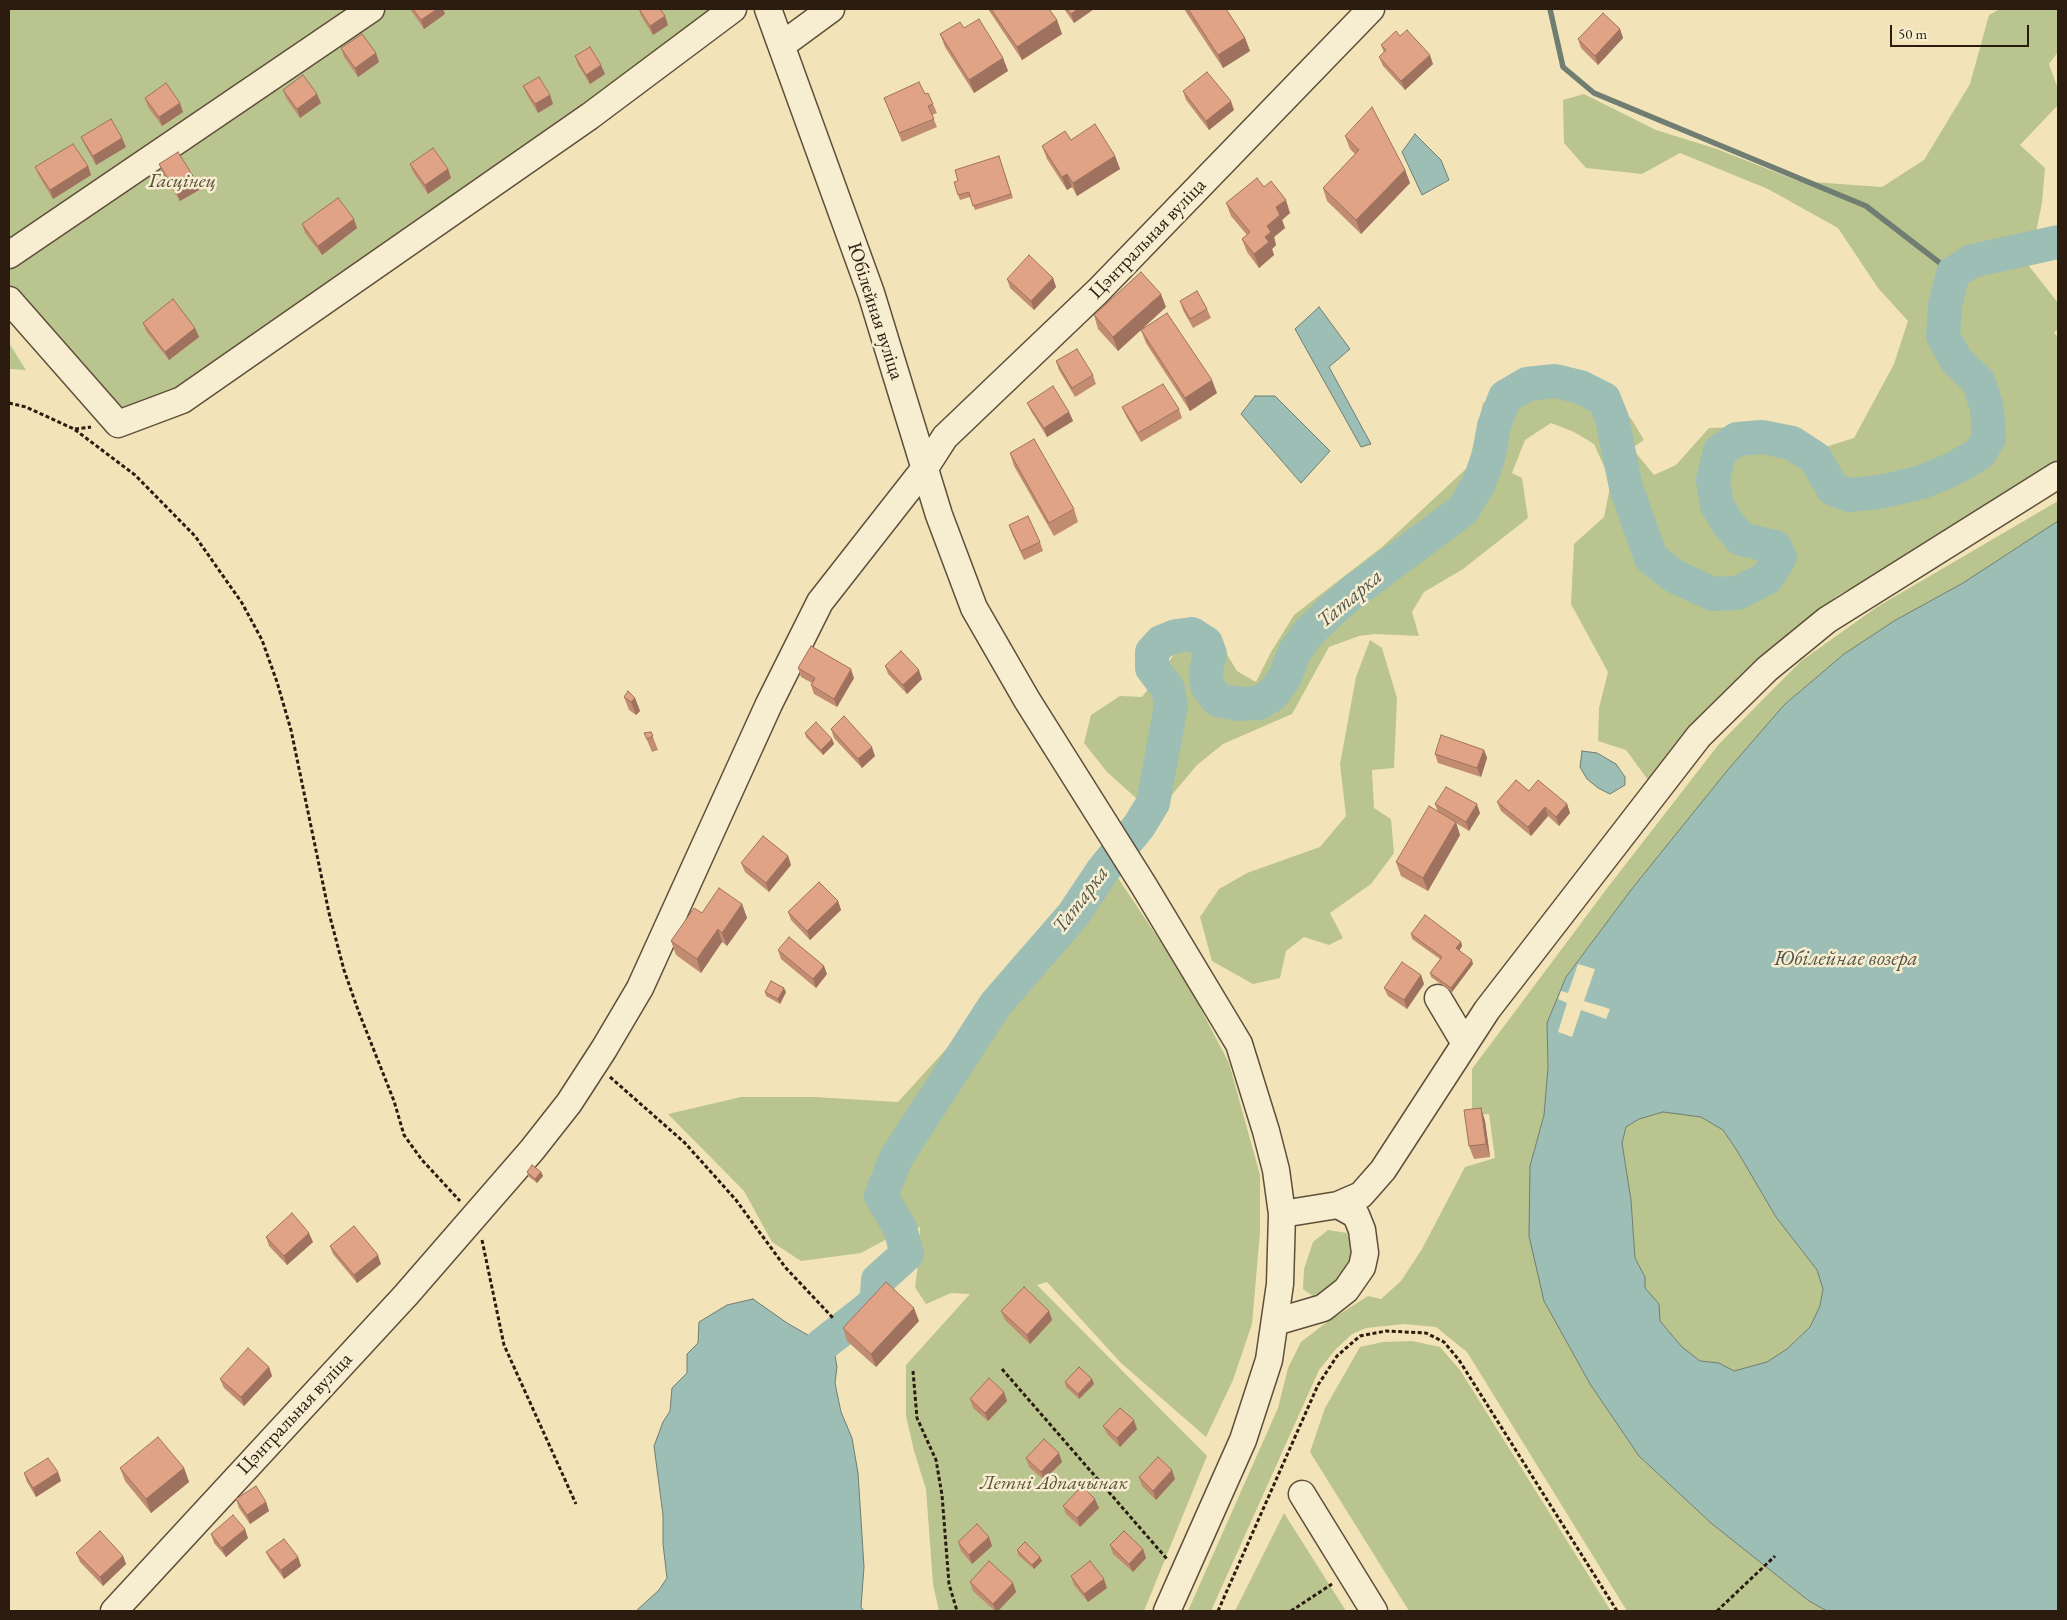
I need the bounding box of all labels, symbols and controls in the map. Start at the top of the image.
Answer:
scale bar [1892,15,2031,47]
text: 50 m [1898,24,1927,43]
park label: Гасцінец [148,170,216,194]
street label: Цэнтральная вуліца [1084,174,1212,304]
street label: Юбілейная вуліца [841,239,909,383]
water label: Татарка [1312,564,1388,634]
water label: Татарка [1048,861,1114,939]
water label: Юбілейнае возера [1774,946,1918,972]
street label: Цэнтральная вуліца [232,1348,358,1480]
park label: Летні Адпачынак [980,1472,1128,1496]

